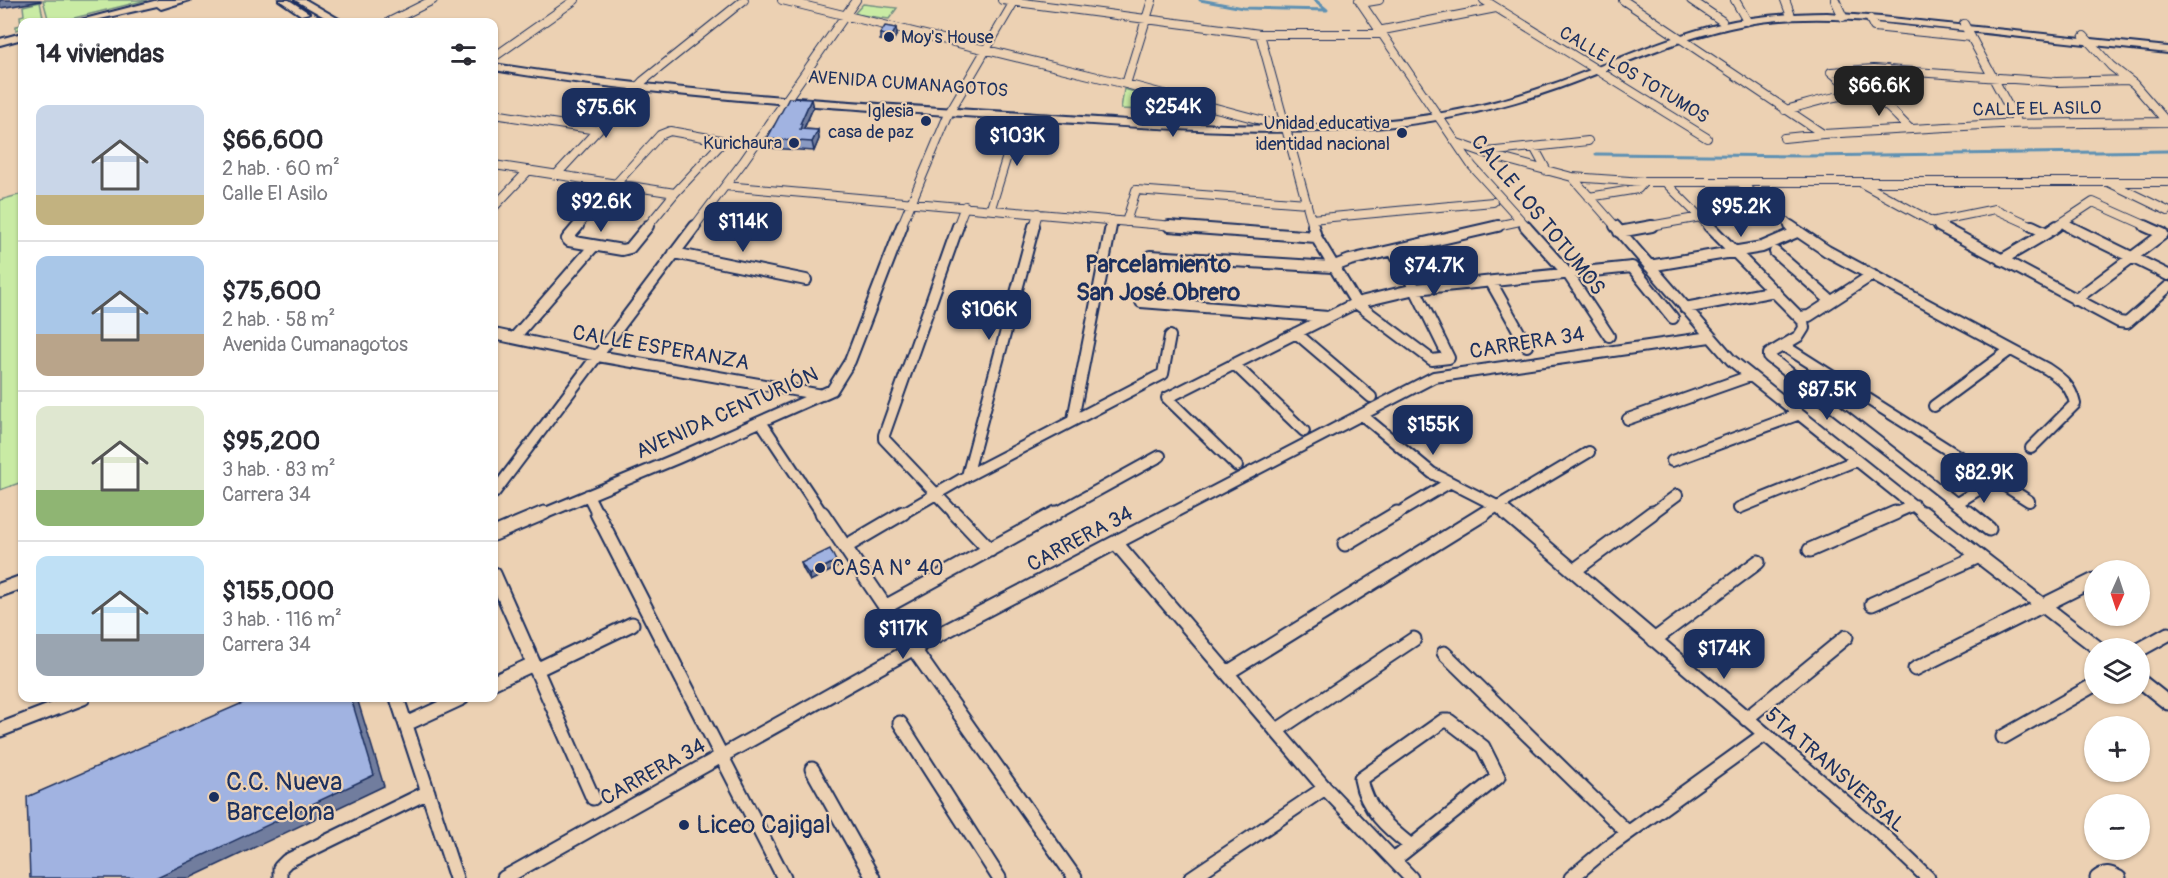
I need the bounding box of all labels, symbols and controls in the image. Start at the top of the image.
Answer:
street label: CALLE LOS TOTUMOS [1555,21,1713,129]
place label: Moy's House [901,26,994,49]
marker: Moy's House [882,30,896,44]
text: 14 viviendas [36,38,164,70]
icon: filters [447,38,480,71]
street label: AVENIDA CUMANAGOTOS [807,66,1009,102]
pin: $66.6K [1830,66,1928,117]
text: $66.6K [1848,73,1910,98]
pin: $254K [1131,87,1215,138]
pin: $75.6K [557,88,655,139]
text: $254K [1145,94,1201,119]
text: $75.6K [576,95,636,120]
street label: CALLE EL ASILO [1973,96,2101,122]
place label: Iglesia casa de paz [828,100,914,144]
place label: Unidad educativa identidad nacional [1256,112,1390,156]
marker: Iglesia casa de paz [919,114,933,128]
pin: $103K [975,116,1059,167]
text: $103K [989,123,1045,148]
text: $66,600 [222,124,324,156]
marker: Unidad educativa identidad nacional [1395,126,1409,140]
icon: home [84,129,156,201]
street label: CALLE LOS TOTUMOS [1465,129,1611,301]
place label: Kurichaura [703,132,782,155]
marker: Kurichaura [787,136,801,150]
text: 2 hab. · 60 m² [222,156,340,181]
text: Calle El Asilo [222,181,328,206]
pin: $92.6K [552,182,650,233]
pin: $95.2K [1692,187,1790,238]
text: $92.6K [571,189,631,214]
text: $95.2K [1711,194,1771,219]
pin: $114K [701,202,785,253]
text: $114K [718,209,768,234]
pin: $74.7K [1385,246,1483,297]
district label: Parcelamiento San José Obrero [1076,250,1240,307]
text: $74.7K [1404,253,1464,278]
text: $75,600 [222,275,321,307]
icon: home [84,280,156,352]
pin: $106K [947,290,1031,341]
text: $106K [961,297,1017,322]
text: 2 hab. · 58 m² [222,307,335,332]
street label: CALLE ESPERANZA [570,319,752,377]
street label: CARRERA 34 [1468,321,1586,365]
text: Avenida Cumanagotos [222,332,408,357]
street label: AVENIDA CENTURIÓN [631,360,822,465]
pin: $87.5K [1778,370,1876,421]
text: $87.5K [1798,377,1856,402]
pin: $155K [1391,405,1475,456]
text: $155K [1407,412,1459,437]
text: $95,200 [222,425,320,457]
icon: home [84,430,156,502]
pin: $82.9K [1935,453,2033,504]
text: 3 hab. · 83 m² [222,457,336,482]
text: $82.9K [1955,460,2013,485]
text: Carrera 34 [222,482,311,507]
street label: CARRERA 34 [1022,500,1138,578]
place label: CASA N° 40 [832,555,944,582]
north arrow [2084,560,2150,626]
map controls [2084,560,2150,860]
marker: CASA N° 40 [813,561,827,575]
text: $155,000 [222,575,334,607]
icon: home [84,580,156,652]
text: 3 hab. · 116 m² [222,607,342,632]
pin: $117K [861,609,945,660]
text: $117K [878,616,928,641]
pin: $174K [1682,629,1766,680]
text: Carrera 34 [222,632,311,657]
text: $174K [1698,636,1750,661]
button: layers [2084,638,2150,704]
street label: 5TA TRANSVERSAL [1759,701,1911,839]
button: + [2084,716,2150,782]
street label: CARRERA 34 [596,732,710,812]
place label: C.C. Nueva Barcelona [226,766,342,828]
marker: C.C. Nueva Barcelona [207,790,221,804]
button: − [2084,794,2150,860]
place label: Liceo Cajigal [696,809,831,841]
marker: Liceo Cajigal [677,818,691,832]

